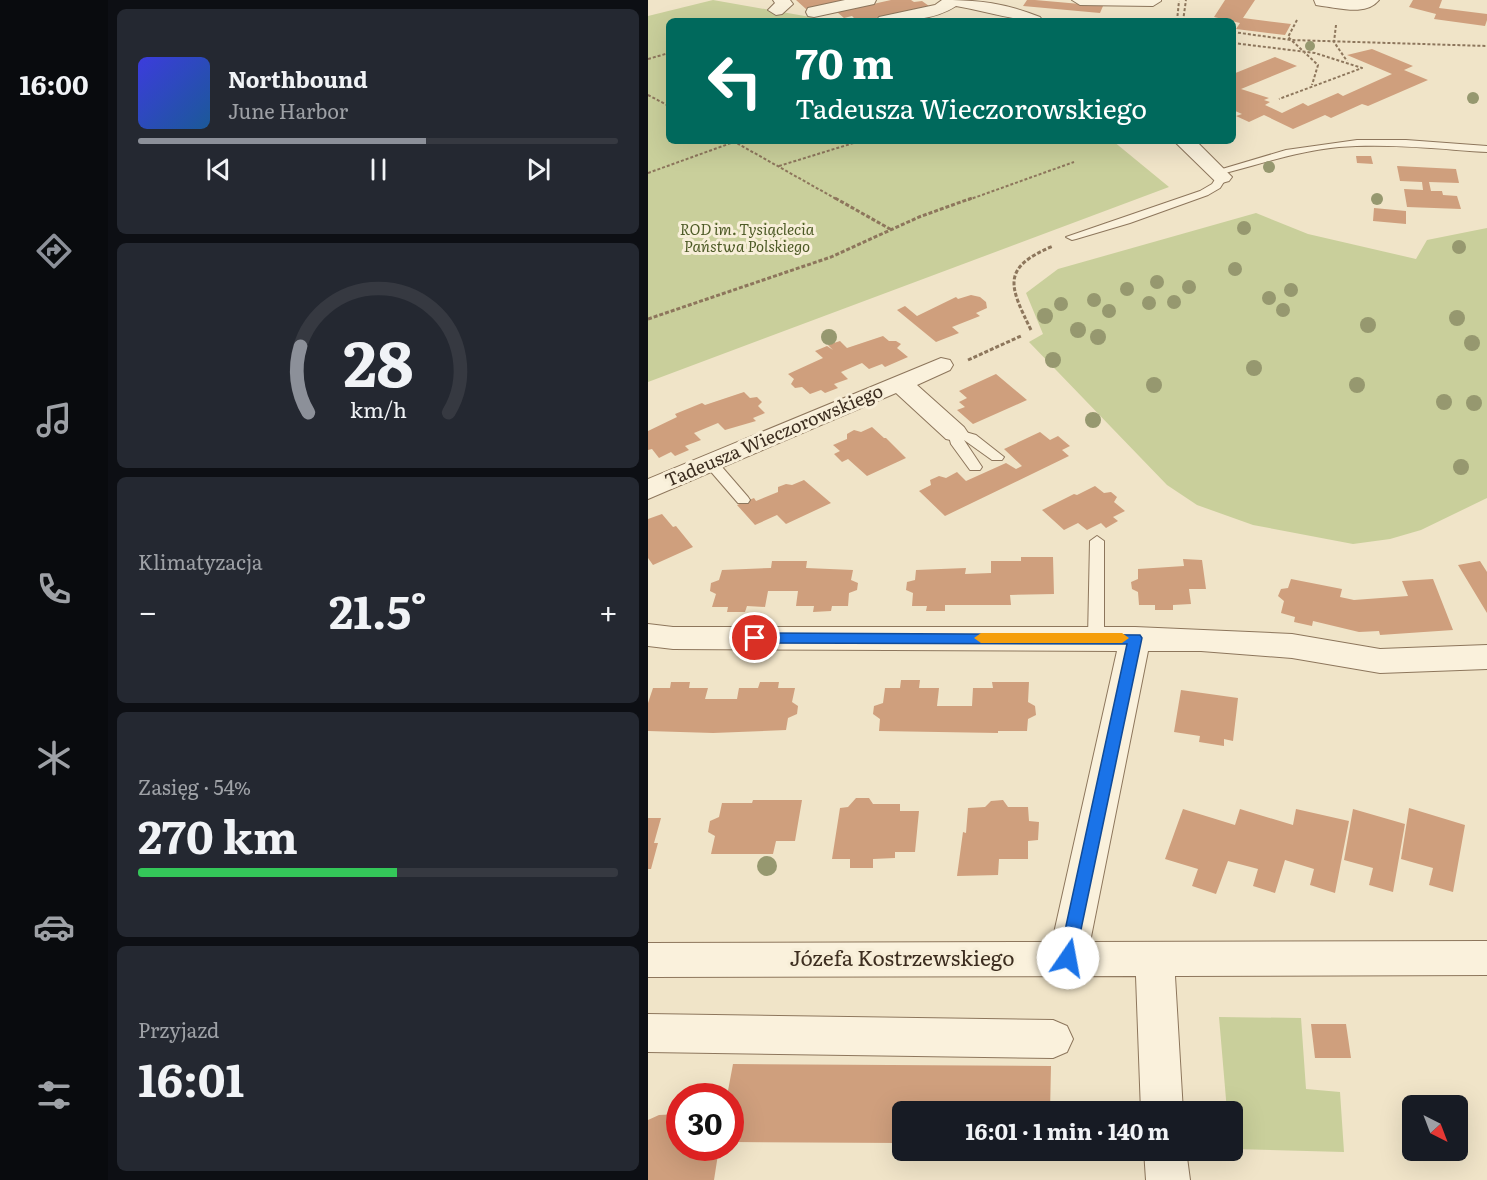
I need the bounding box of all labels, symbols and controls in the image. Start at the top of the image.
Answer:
text: 70 m [795,30,894,92]
icon: left [696,42,774,120]
text: Northbound [228,62,368,95]
text: 16:00 [19,63,89,103]
text: Tadeusza Wieczorowskiego [795,87,1147,127]
text: June Harbor [228,95,348,125]
icon: previous [202,153,235,186]
icon: pause [362,153,395,186]
icon: next [522,153,555,186]
park label: ROD im. Tysiąclecia Państwa Polskiego [680,217,815,257]
icon: directions [33,230,75,272]
text: 28 [343,314,413,406]
street label: Tadeusza Wieczorowskiego [660,376,887,493]
text: km/h [349,393,407,425]
icon: music [33,399,75,441]
text: Klimatyzacja [138,546,263,576]
icon: phone [33,568,75,610]
text: 21.5° [329,576,427,643]
text: − [138,585,157,634]
text: + [599,585,618,634]
pin [729,612,780,663]
icon: arrive [738,621,771,654]
icon: climate [33,737,75,779]
text: Zasięg · 54% [138,771,251,801]
text: 270 km [138,801,298,868]
icon: car [33,906,75,948]
position arrow [1036,926,1100,990]
street label: Józefa Kostrzewskiego [790,941,1014,972]
text: Przyjazd [138,1014,219,1044]
text: 16:01 [138,1044,244,1111]
icon: filters [33,1074,75,1116]
speed limit sign: 30 [666,1083,744,1161]
north arrow [1402,1095,1468,1161]
map controls [1402,1095,1468,1161]
text: 16:01 · 1 min · 140 m [965,1114,1170,1147]

